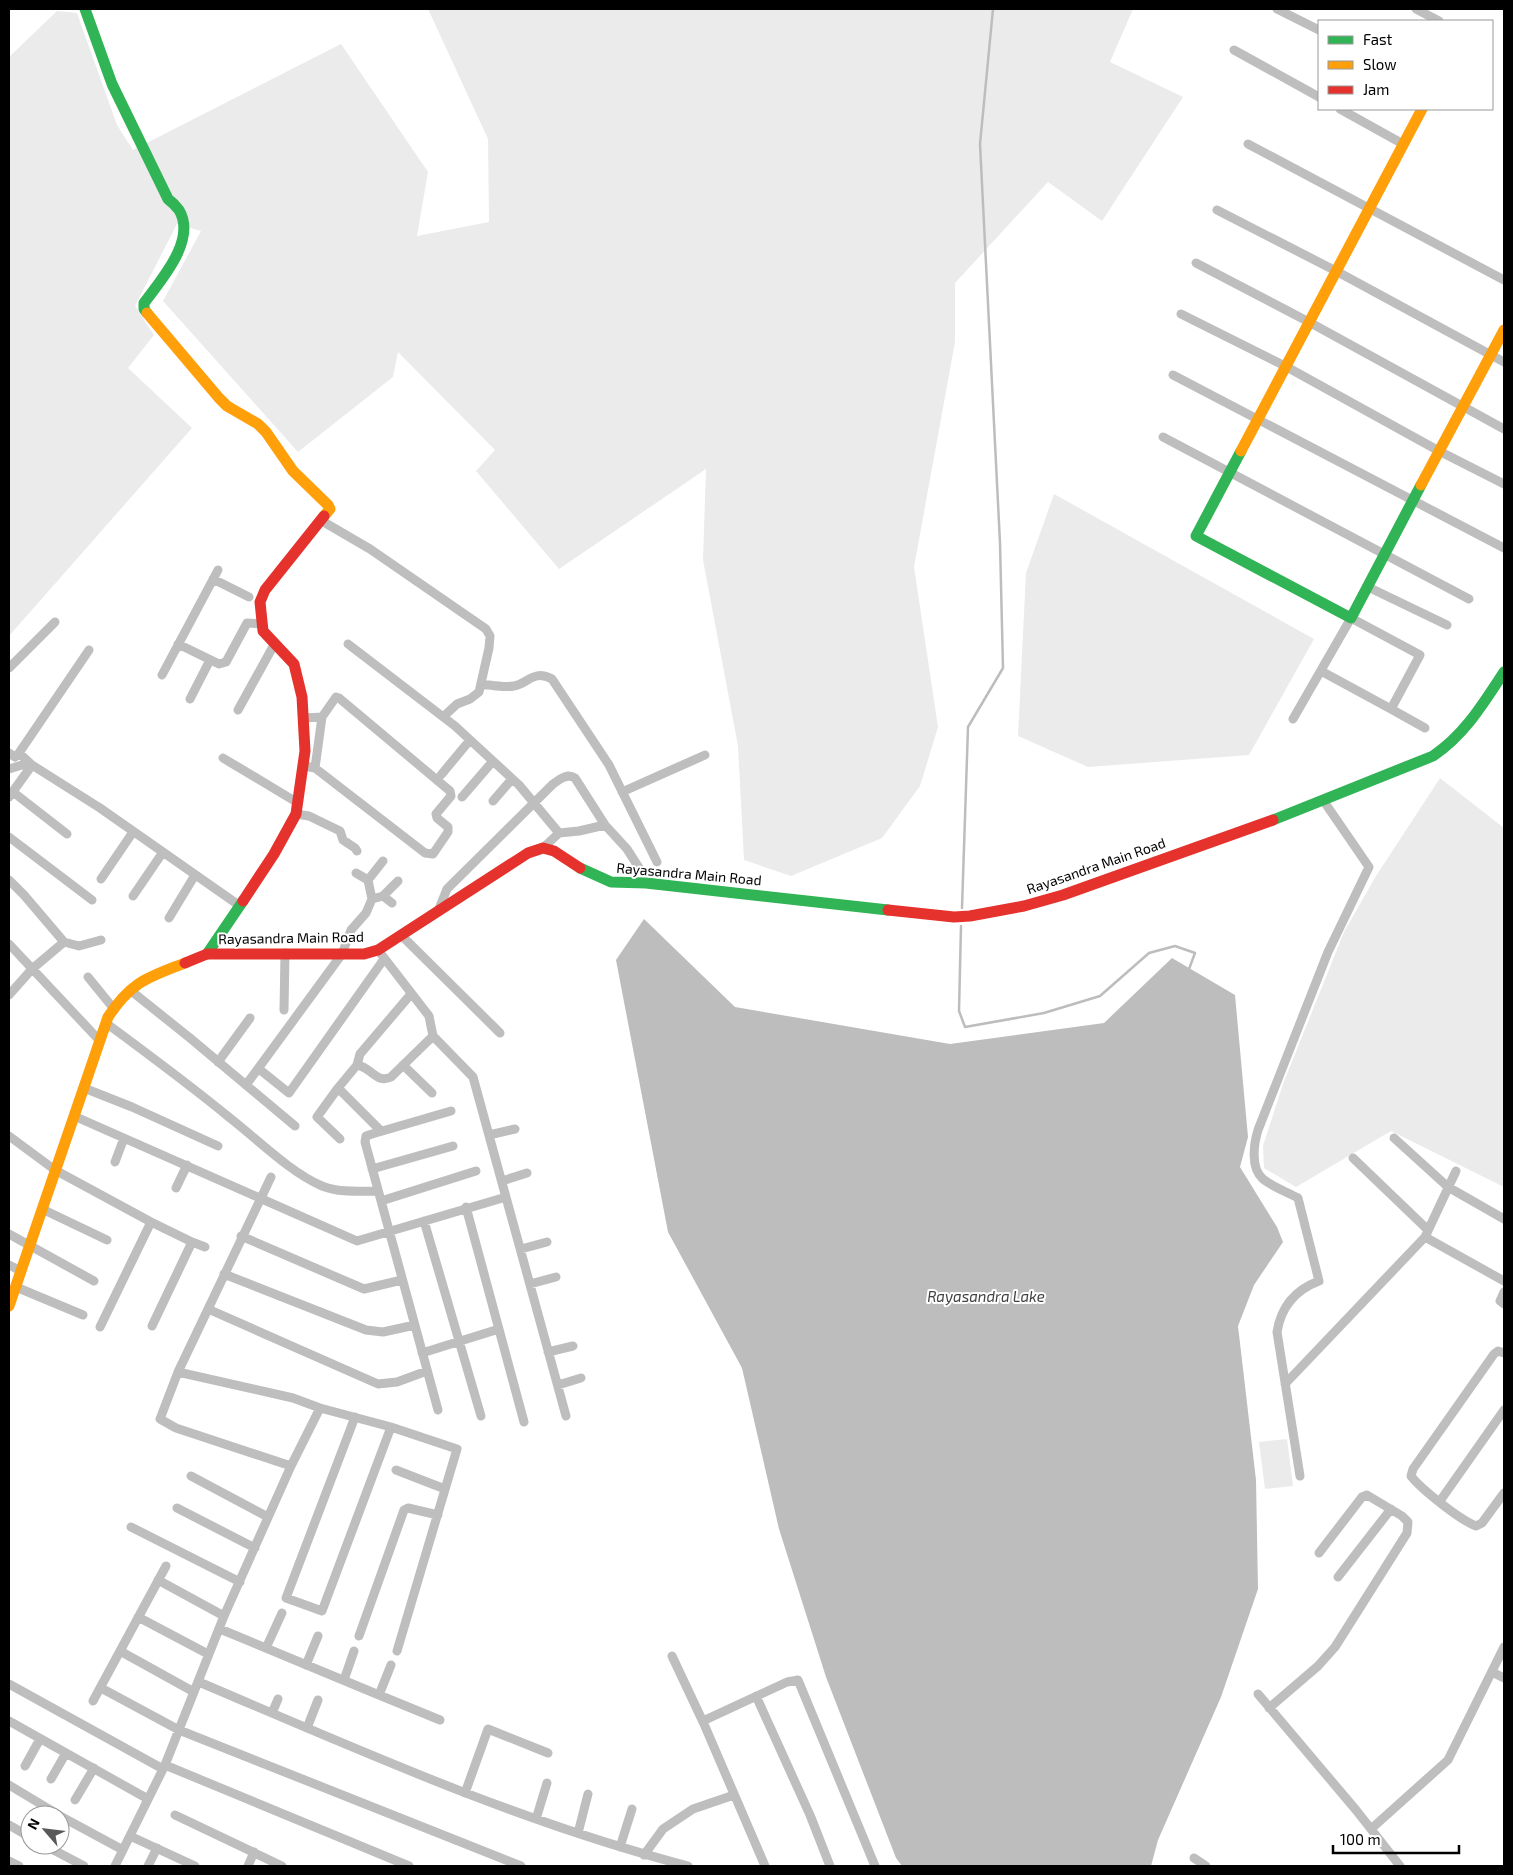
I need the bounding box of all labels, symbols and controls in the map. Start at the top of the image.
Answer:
legend [1318,20,1493,110]
text: Fast [1363,30,1393,48]
text: Slow [1363,55,1397,73]
text: Jam [1363,80,1389,98]
street label: Rayasandra Main Road [1024,834,1167,897]
street label: Rayasandra Main Road [616,859,762,888]
street label: Rayasandra Main Road [218,928,364,947]
water label: Rayasandra Lake [927,1287,1045,1306]
north arrow [20,1805,70,1855]
text: N [23,1815,43,1832]
scale bar [1333,1822,1459,1854]
text: 100 m [1340,1830,1381,1848]

